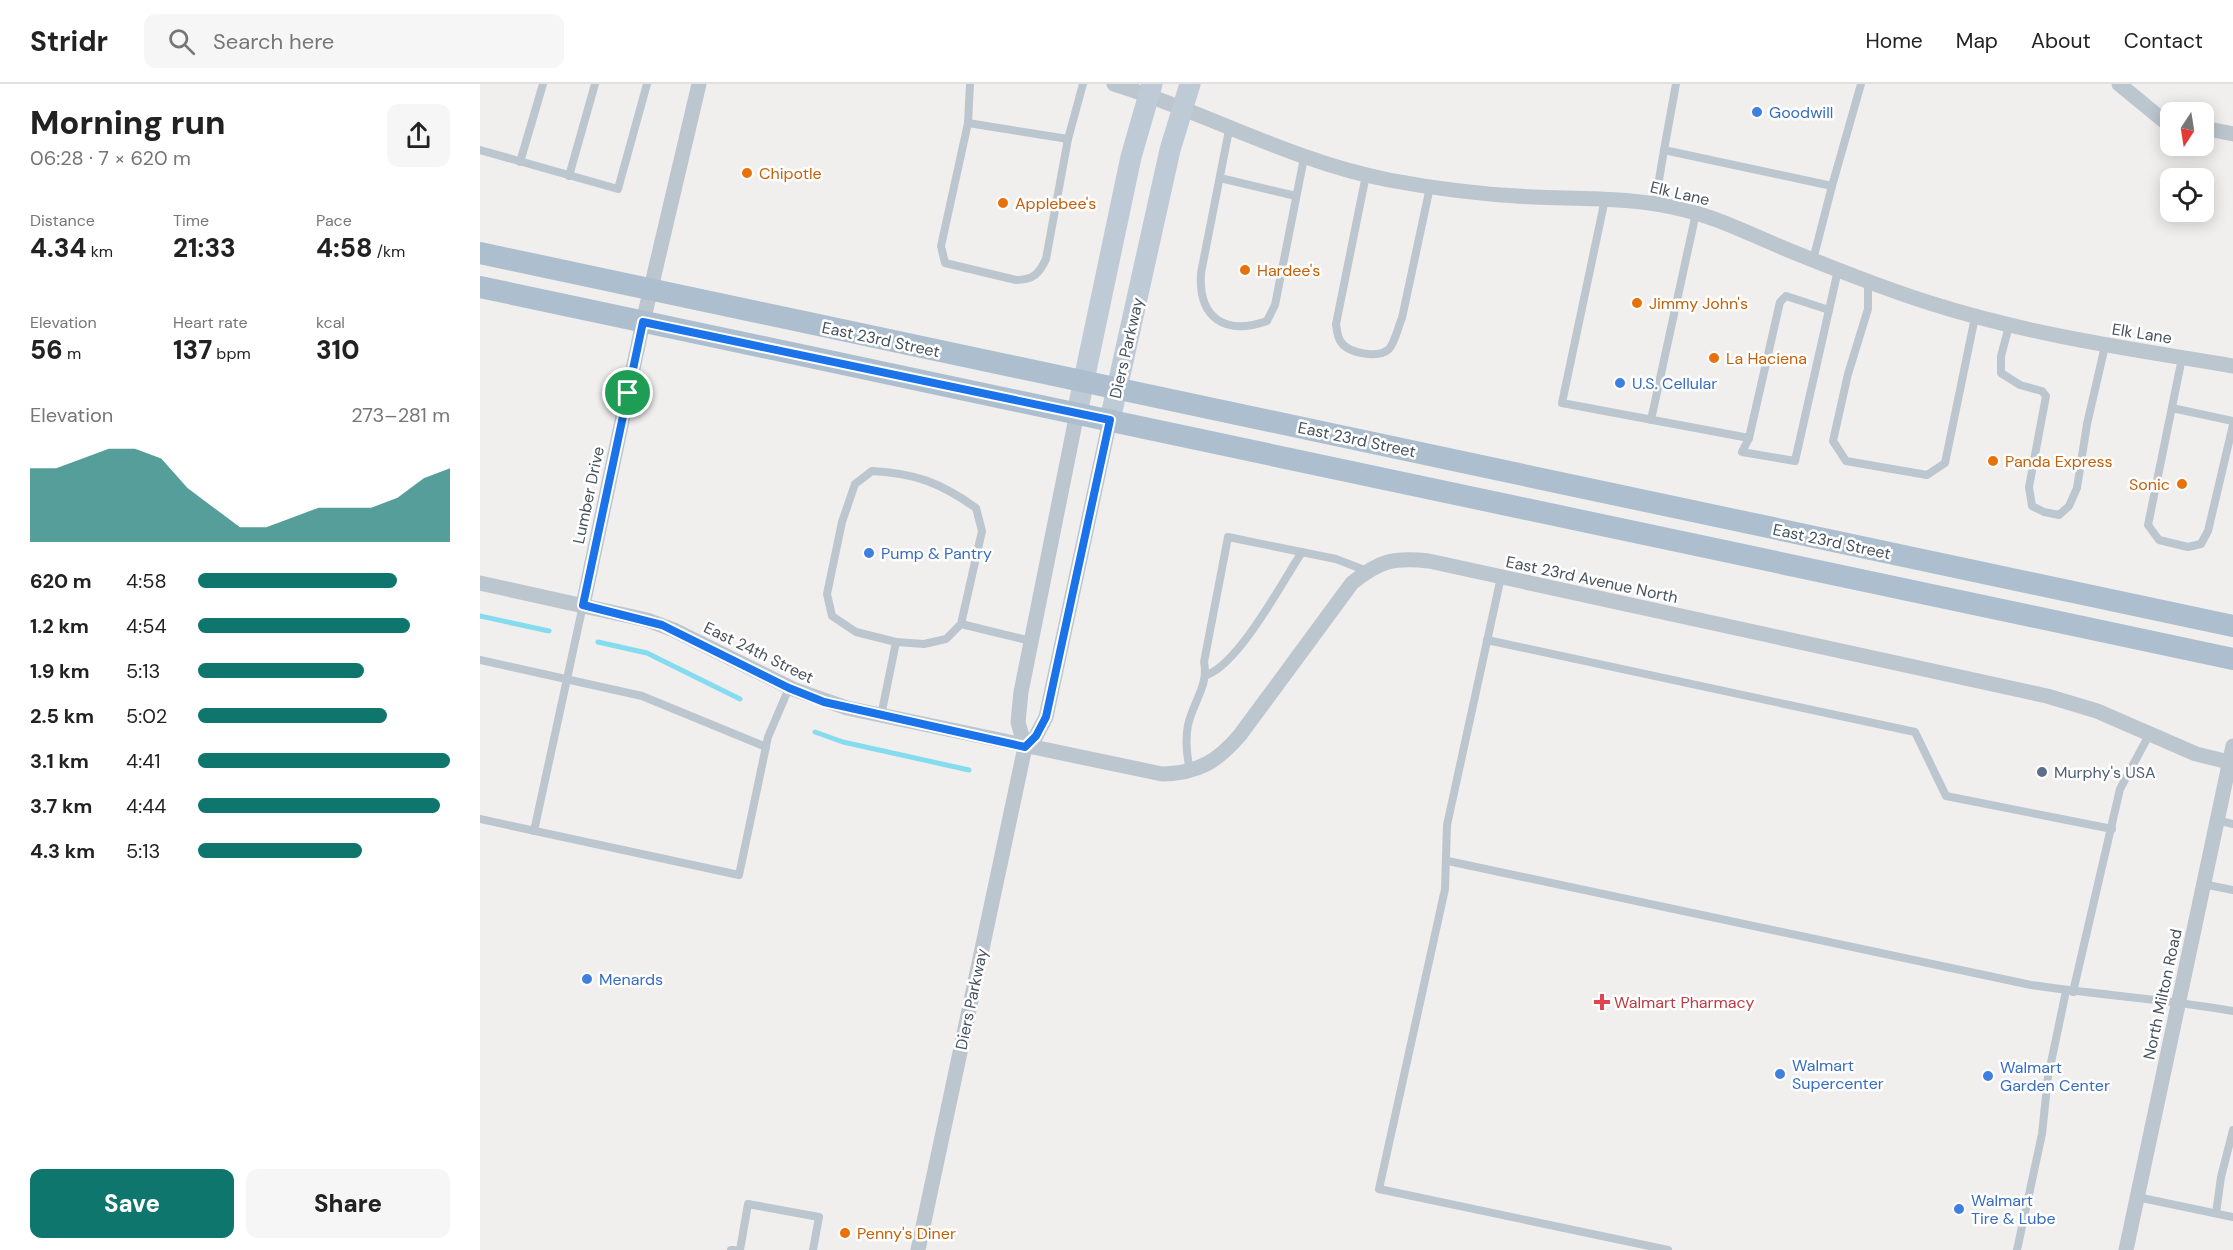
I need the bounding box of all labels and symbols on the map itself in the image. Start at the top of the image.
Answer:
place label: Goodwill [1769,102,1833,123]
north arrow [2160,102,2214,156]
marker: Goodwill [1750,105,1764,119]
place label: Chipotle [759,163,822,184]
marker: Chipotle [740,166,754,180]
street label: Elk Lane [1648,176,1712,211]
place label: Applebee's [1015,193,1096,214]
marker: Applebee's [996,196,1010,210]
place label: Hardee's [1257,260,1320,281]
marker: Hardee's [1238,263,1252,277]
place label: Jimmy John's [1649,293,1748,314]
street label: Diers Parkway [1105,295,1148,401]
marker: Jimmy John's [1630,296,1644,310]
street label: East 23rd Street [820,317,942,362]
street label: Elk Lane [2110,318,2173,349]
place label: La Haciena [1726,348,1807,369]
marker: La Haciena [1707,351,1721,365]
pin [602,367,653,418]
place label: U.S. Cellular [1632,373,1717,394]
marker: U.S. Cellular [1613,376,1627,390]
street label: East 23rd Street [1296,417,1418,462]
street label: Lumber Drive [568,444,609,546]
place label: Panda Express [2005,451,2113,472]
marker: Panda Express [1986,454,2000,468]
place label: Sonic [2129,474,2170,495]
marker: Sonic [2175,477,2189,491]
street label: East 23rd Street [1771,519,1893,564]
place label: Pump & Pantry [881,543,992,564]
marker: Pump & Pantry [862,546,876,560]
street label: East 23rd Avenue North [1504,551,1680,608]
street label: East 24th Street [700,617,817,688]
place label: Murphy's USA [2054,762,2156,783]
marker: Murphy's USA [2035,765,2049,779]
street label: North Milton Road [2138,927,2187,1061]
street label: Diers Parkway [951,946,992,1052]
place label: Menards [599,969,663,990]
marker: Menards [580,972,594,986]
place label: Walmart Pharmacy [1614,992,1755,1013]
marker: Walmart Pharmacy [1595,995,1609,1009]
place label: Walmart Supercenter [1792,1055,1884,1094]
place label: Walmart Garden Center [2000,1057,2110,1096]
marker: Walmart Supercenter [1773,1067,1787,1081]
marker: Walmart Garden Center [1981,1069,1995,1083]
place label: Walmart Tire & Lube [1971,1190,2055,1229]
marker: Walmart Tire & Lube [1952,1202,1966,1216]
place label: Penny's Diner [857,1223,956,1244]
marker: Penny's Diner [838,1226,852,1240]

